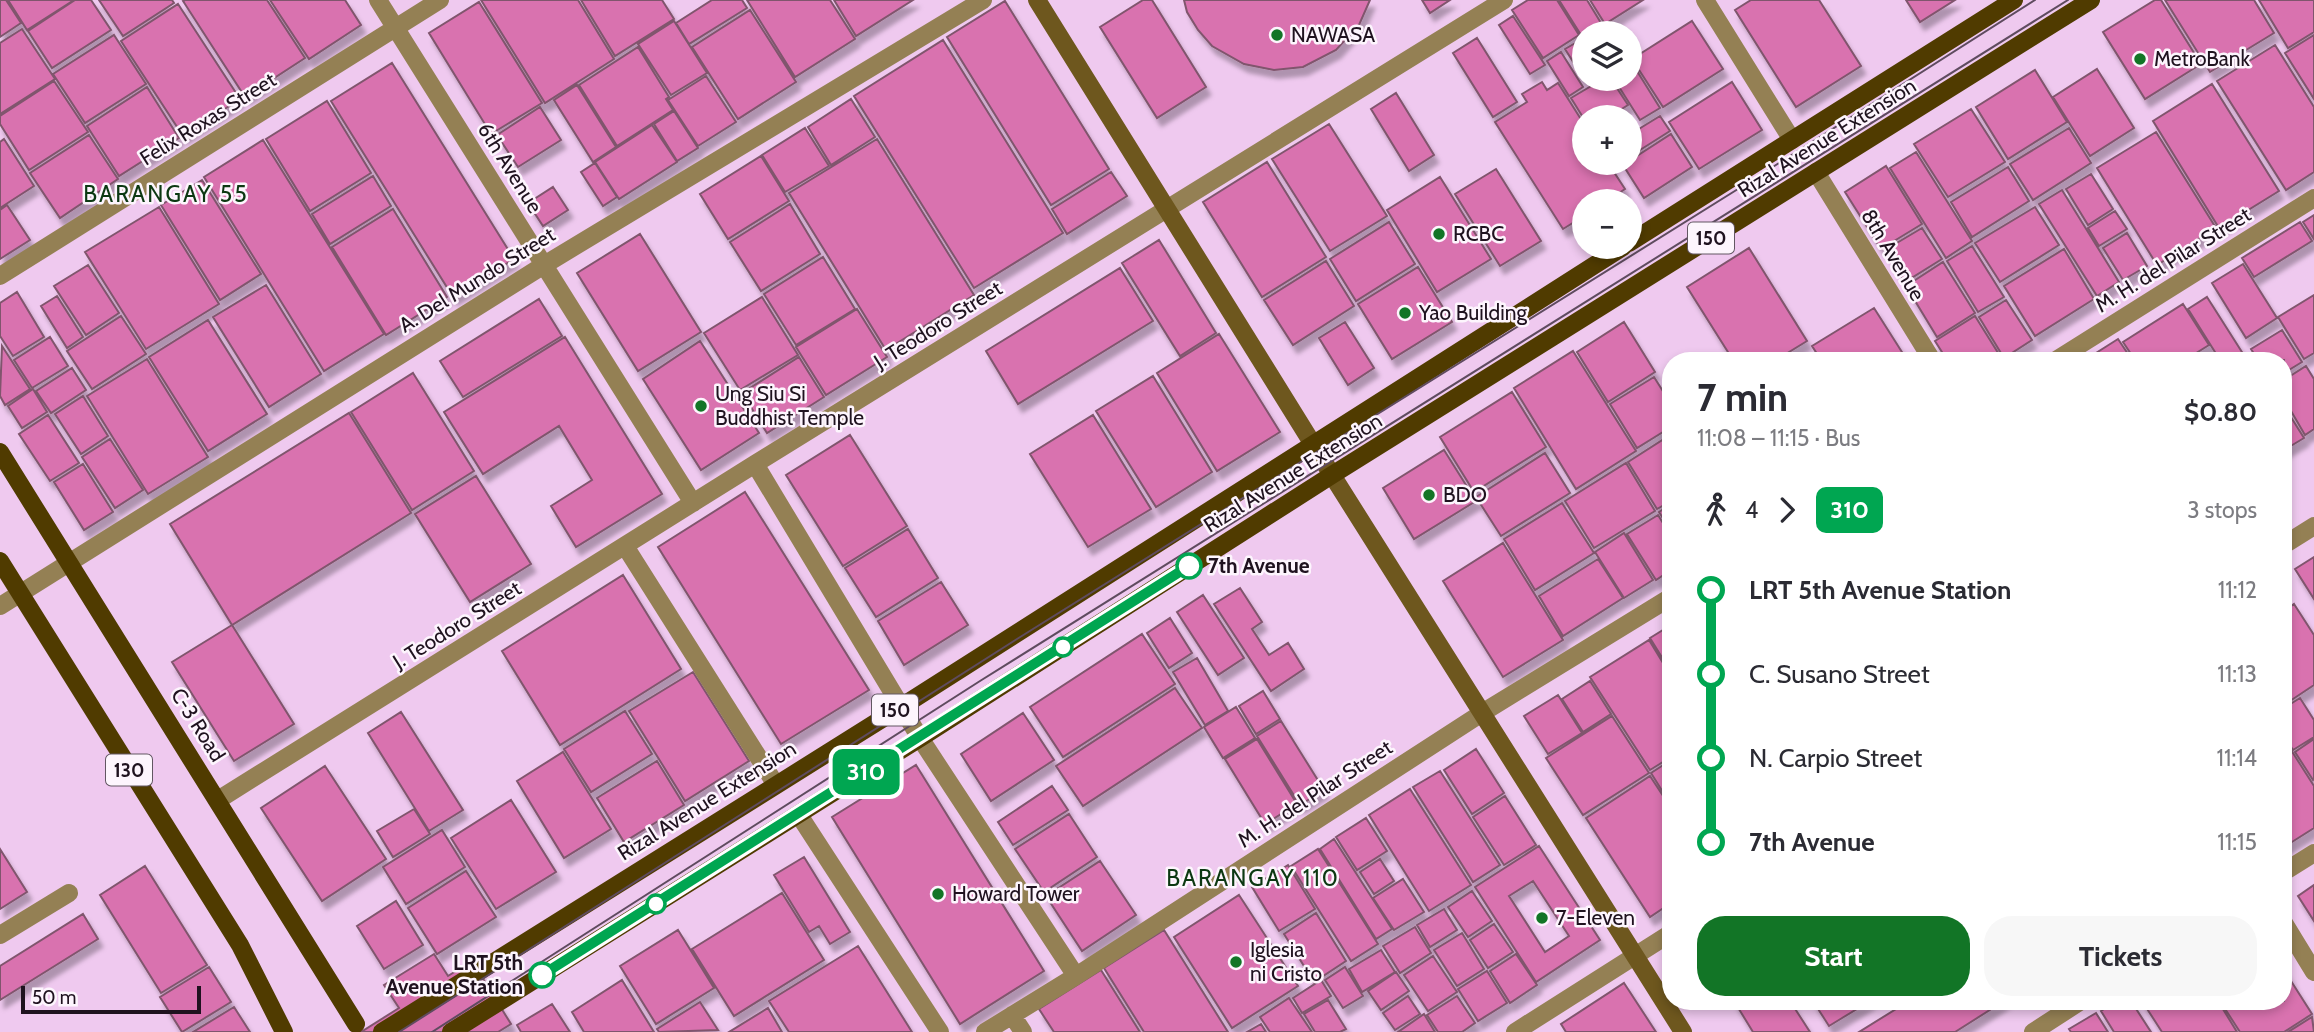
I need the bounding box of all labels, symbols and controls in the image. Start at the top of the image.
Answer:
map controls [1572,21,1642,259]
button: layers [1572,21,1642,91]
place label: NAWASA [1291,22,1375,47]
marker: NAWASA [1269,27,1285,43]
place label: MetroBank [2154,46,2250,71]
marker: MetroBank [2132,51,2148,67]
street label: Felix Roxas Street [135,67,280,170]
street label: Rizal Avenue Extension [1733,73,1920,203]
button: + [1572,105,1642,175]
street label: 6th Avenue [473,118,548,218]
district label: BARANGAY 55 [83,180,249,208]
button: − [1572,189,1642,259]
street label: M. H. del Pilar Street [2090,202,2255,318]
street label: 8th Avenue [1856,204,1931,305]
place label: RCBC [1453,221,1504,246]
street label: A. Del Mundo Street [394,222,559,338]
road number: 150 [1688,222,1734,254]
marker: RCBC [1431,226,1447,242]
street label: J. Teodoro Street [868,275,1006,374]
place label: Yao Building [1418,300,1527,325]
marker: Yao Building [1397,305,1413,321]
text: 7 min [1697,374,1788,421]
place label: Ung Siu Si Buddhist Temple [715,381,864,430]
text: $0.80 [2184,396,2257,428]
marker: Ung Siu Si Buddhist Temple [693,398,709,414]
street label: Rizal Avenue Extension [1199,408,1386,538]
text: 11:08 – 11:15 · Bus [1697,424,1860,452]
place label: BDO [1443,482,1487,507]
marker: BDO [1421,487,1437,503]
icon: walk [1697,491,1735,529]
icon: forward [1768,491,1806,529]
text: 310 [1830,495,1869,524]
text: 4 [1745,496,1758,524]
text: 3 stops [2187,496,2257,524]
marker: 7th Avenue [1176,553,1202,579]
place label: 7th Avenue [1208,553,1310,578]
text: LRT 5th Avenue Station [1749,574,2011,606]
street label: J. Teodoro Street [387,575,525,674]
text: 11:12 [2218,576,2257,604]
unlabelled marker [1053,637,1073,657]
text: C. Susano Street [1749,658,1930,690]
text: 11:13 [2217,660,2257,688]
street label: C-3 Road [166,683,231,766]
road number: 150 [872,694,918,726]
street label: M. H. del Pilar Street [1233,734,1397,853]
street label: Rizal Avenue Extension [613,736,800,866]
text: N. Carpio Street [1749,742,1922,774]
text: 11:14 [2216,744,2257,772]
line badge: 310 [826,749,906,795]
road number: 130 [106,754,152,786]
text: 310 [847,757,885,786]
text: 7th Avenue [1749,826,1875,858]
text: 11:15 [2217,828,2257,856]
district label: BARANGAY 110 [1166,864,1340,892]
place label: Howard Tower [952,881,1080,906]
marker: Howard Tower [930,886,946,902]
unlabelled marker [646,894,666,914]
place label: 7-Eleven [1556,905,1635,930]
marker: 7-Eleven [1534,910,1550,926]
button: Start [1697,916,1970,996]
button: Tickets [1984,916,2257,996]
place label: Iglesia ni Cristo [1250,937,1322,986]
place label: LRT 5th Avenue Station [386,950,523,999]
marker: Iglesia ni Cristo [1228,954,1244,970]
marker: LRT 5th Avenue Station [529,962,555,988]
scale bar [21,983,201,1015]
text: 50 m [32,986,76,1009]

